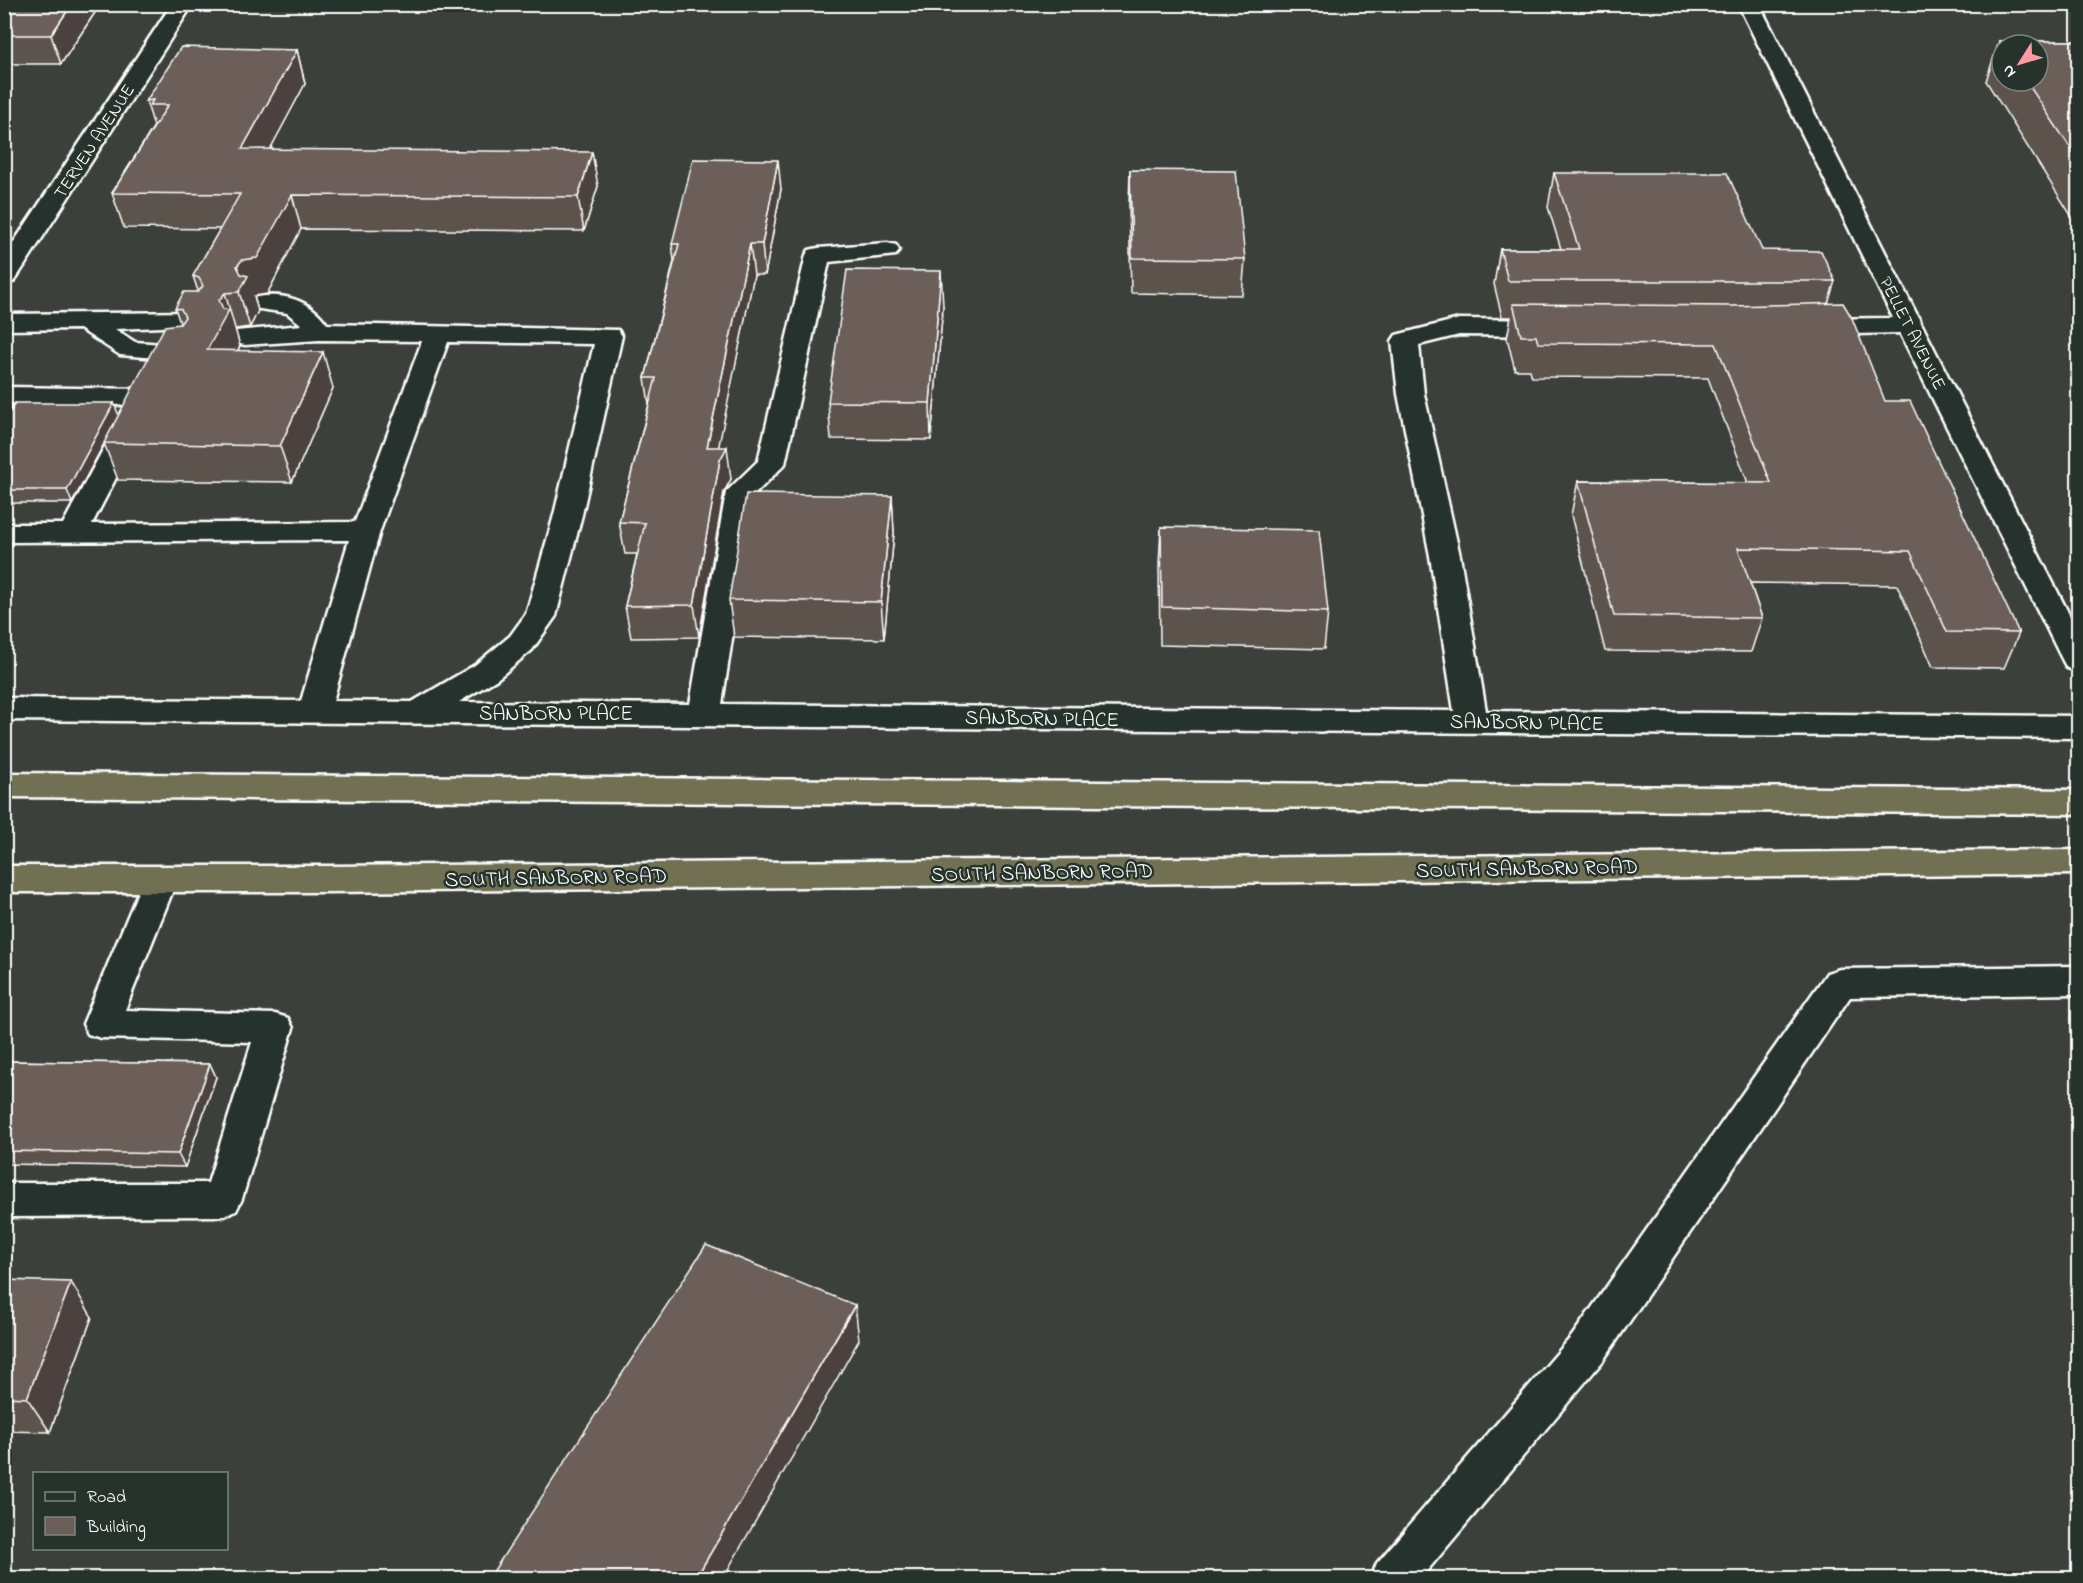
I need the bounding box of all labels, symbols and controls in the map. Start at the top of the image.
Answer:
north arrow [1990,33,2050,93]
text: N [1997,59,2022,82]
street label: TERVEN AVENUE [49,80,143,205]
street label: PELLET AVENUE [1871,273,1951,395]
street label: SANBORN PLACE [479,700,633,730]
street label: SANBORN PLACE [965,704,1119,736]
street label: SANBORN PLACE [1450,708,1604,740]
street label: SOUTH SANBORN ROAD [1416,853,1638,887]
street label: SOUTH SANBORN ROAD [931,857,1153,891]
street label: SOUTH SANBORN ROAD [445,862,667,896]
legend [33,1472,228,1550]
text: Road [87,1485,126,1511]
text: Building [86,1515,146,1542]

